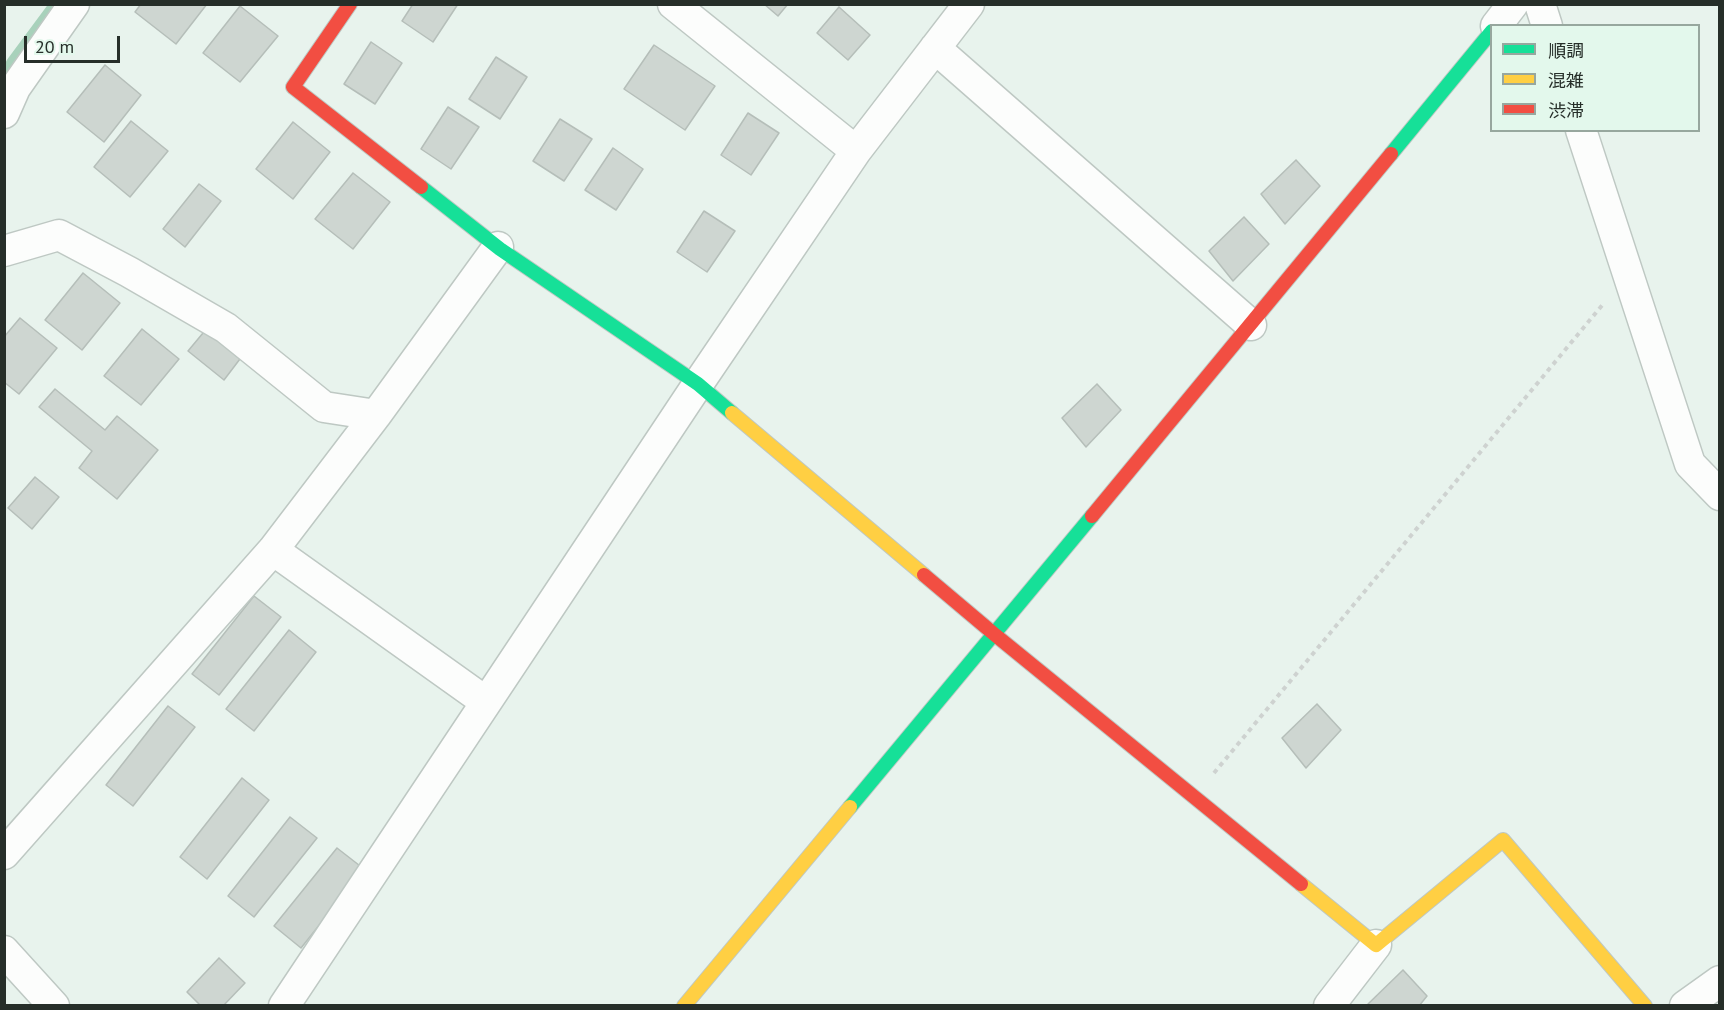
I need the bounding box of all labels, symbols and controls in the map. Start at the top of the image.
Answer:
scale bar [27,24,123,62]
legend [1490,24,1700,132]
text: 20 m [35,35,74,58]
text: 順調 [1548,39,1584,62]
text: 混雑 [1548,69,1584,92]
text: 渋滞 [1548,99,1584,122]

